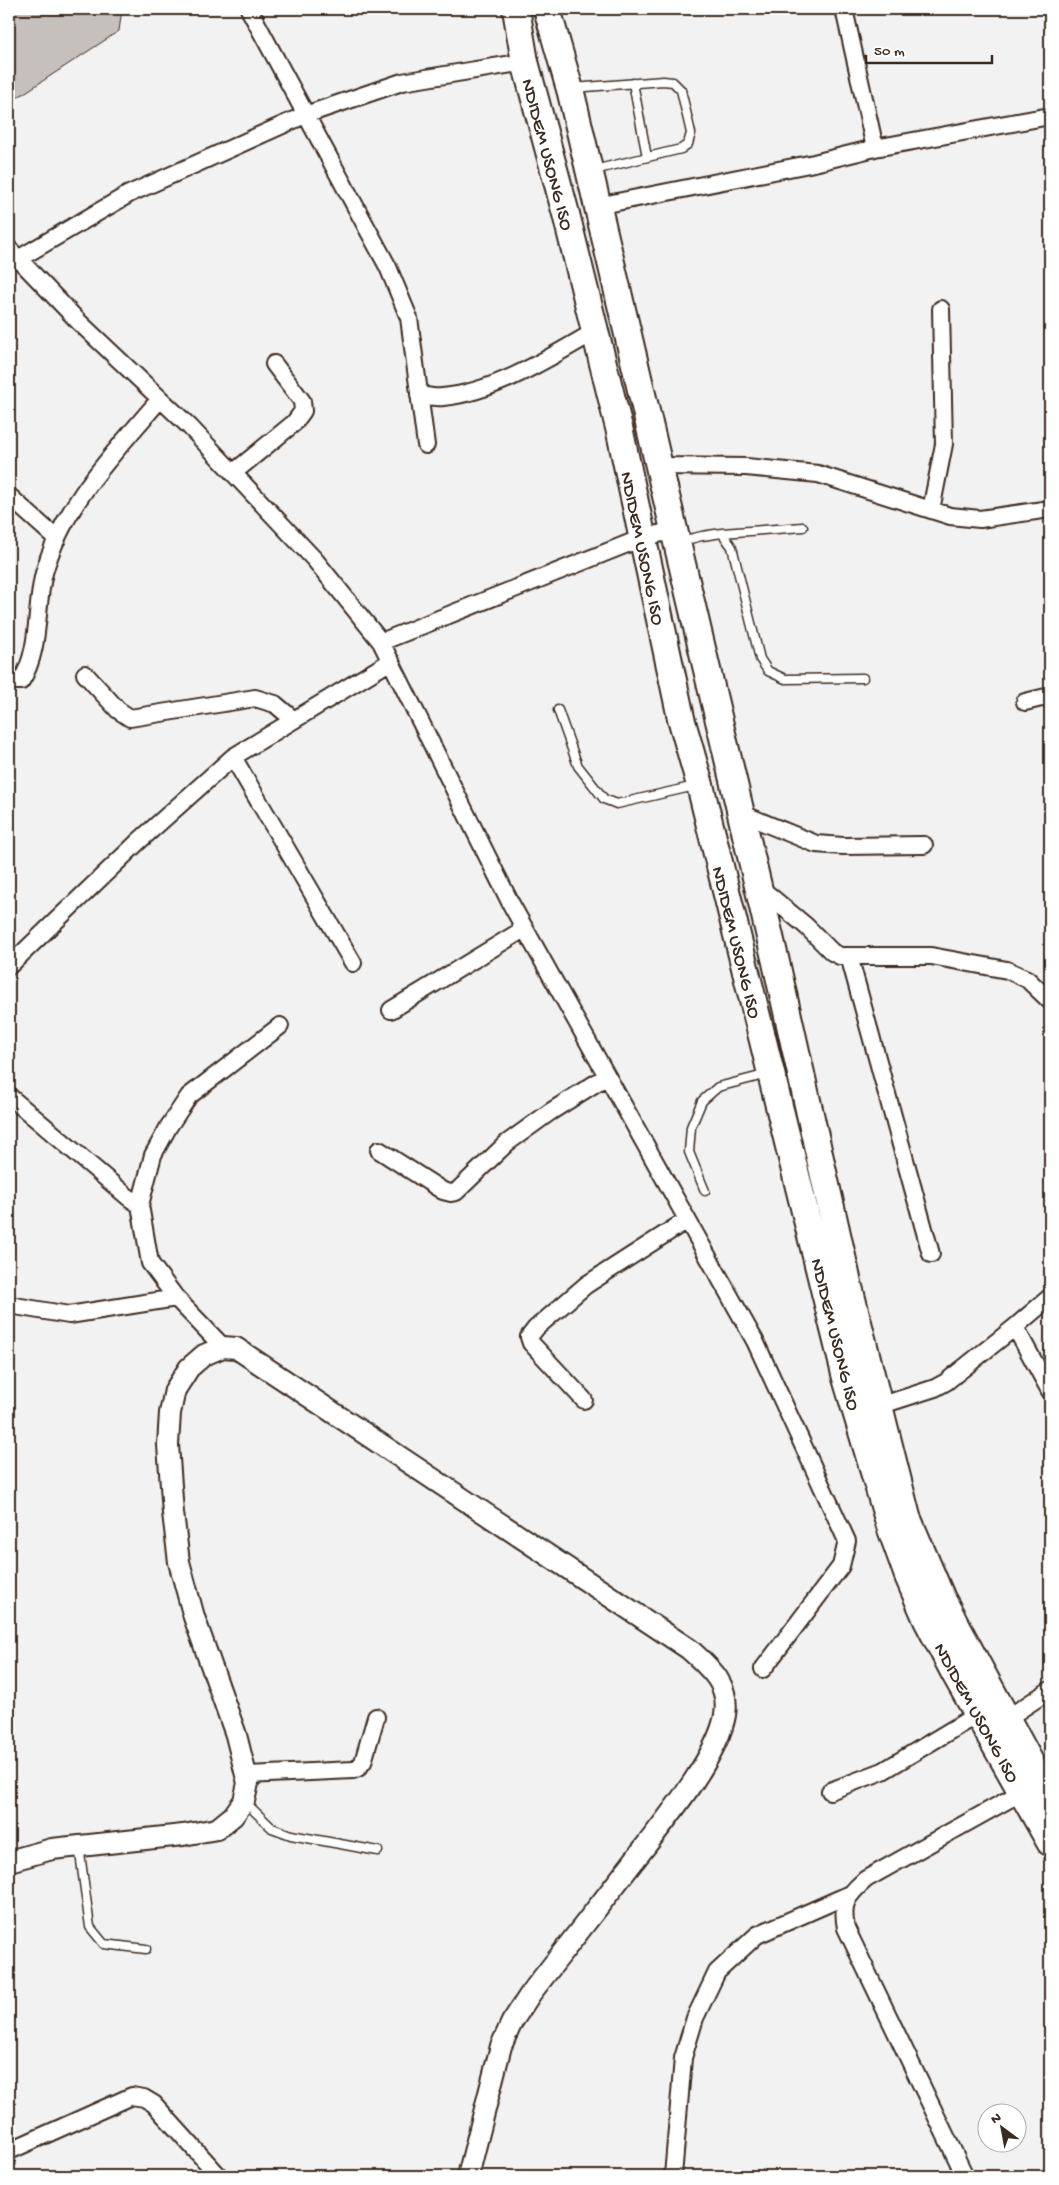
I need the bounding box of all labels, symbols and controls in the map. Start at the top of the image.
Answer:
scale bar [866,32,993,64]
text: 50 m [874,43,905,61]
street label: NDIDEM USONG ISO [514,76,577,234]
street label: NDIDEM USONG ISO [613,470,668,628]
street label: NDIDEM USONG ISO [705,864,765,1022]
street label: NDIDEM USONG ISO [804,1256,864,1414]
street label: NDIDEM USONG ISO [927,1640,1023,1788]
north arrow [976,2102,1026,2152]
text: N [988,2109,1005,2129]

